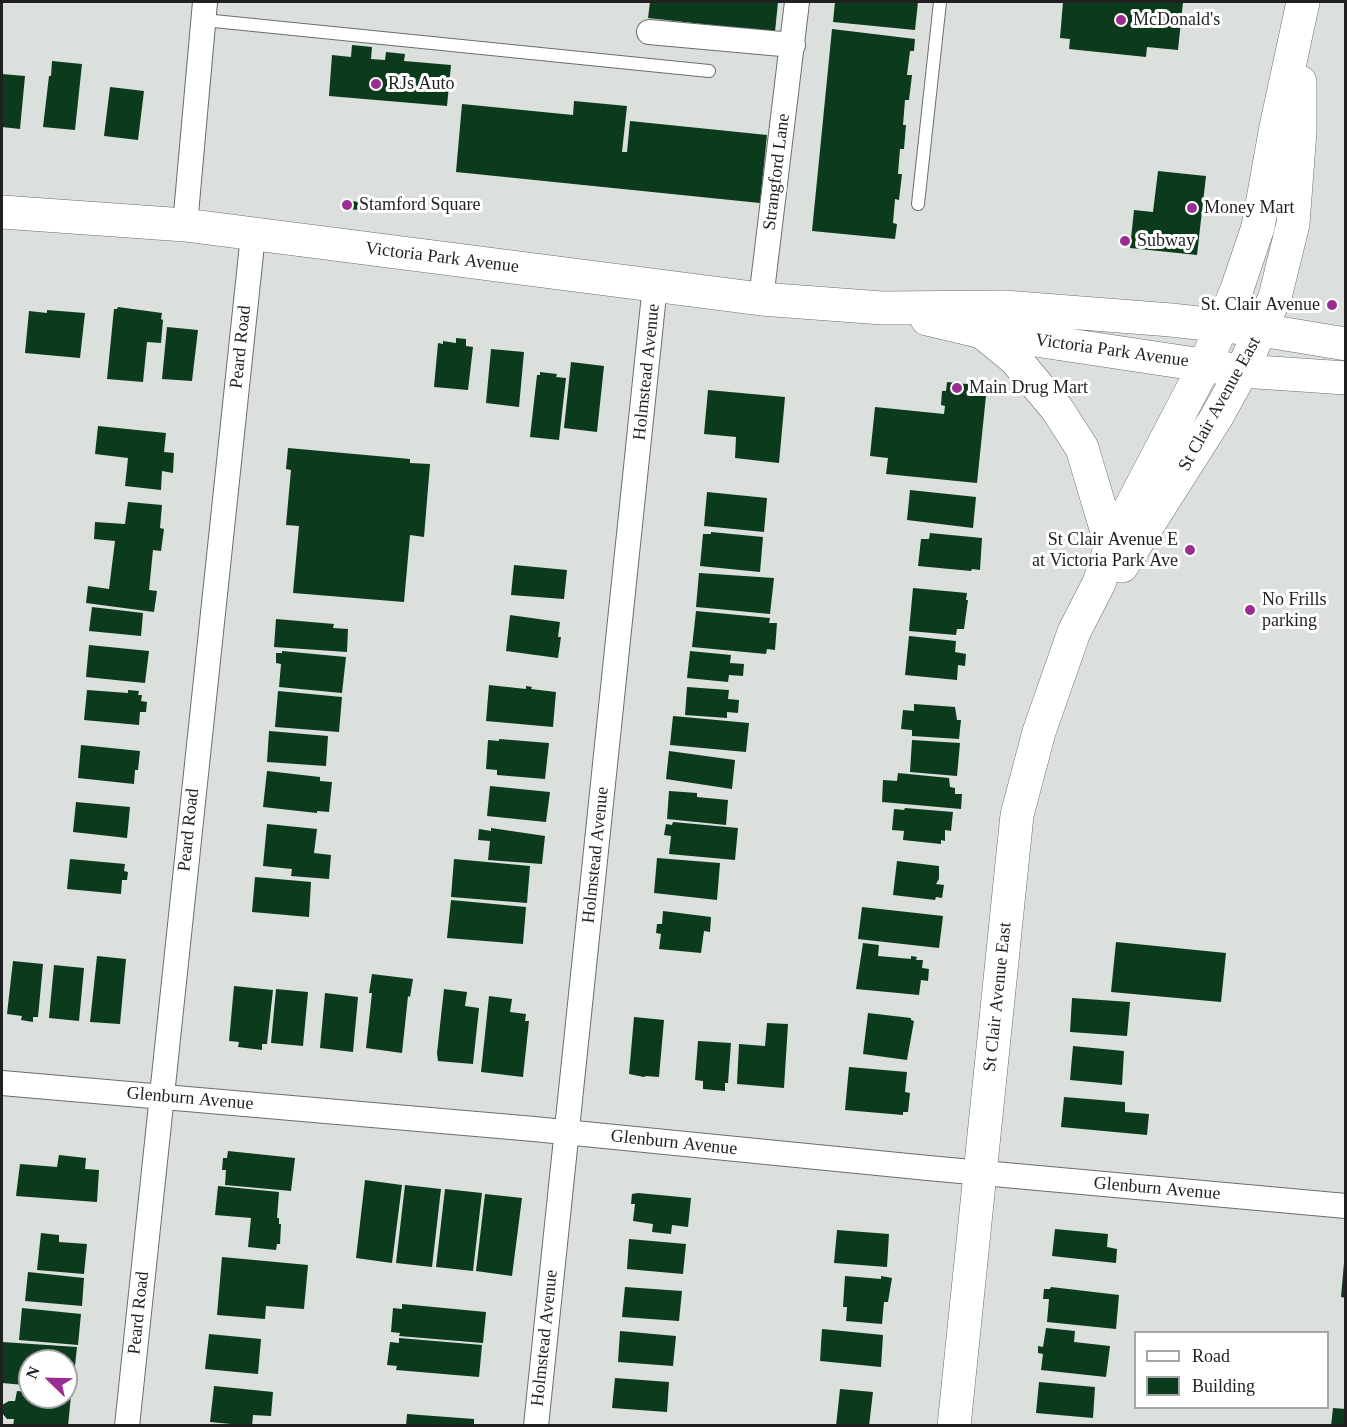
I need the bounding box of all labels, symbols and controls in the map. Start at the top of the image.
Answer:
place label: McDonald's [1133,9,1220,31]
marker: McDonald's [1114,13,1128,27]
place label: RJs Auto [388,73,455,95]
marker: RJs Auto [369,77,383,91]
street label: Strangford Lane [759,112,795,232]
place label: Stamford Square [359,194,480,216]
place label: Money Mart [1204,197,1294,219]
marker: Stamford Square [340,198,354,212]
marker: Money Mart [1185,201,1199,215]
place label: Subway [1137,230,1195,252]
marker: Subway [1118,234,1132,248]
street label: Victoria Park Avenue [364,238,520,278]
place label: St. Clair Avenue [1201,294,1320,316]
marker: St. Clair Avenue [1325,298,1339,312]
street label: Holmstead Avenue [629,303,665,441]
street label: Peard Road [226,304,256,390]
street label: Victoria Park Avenue [1034,330,1190,372]
street label: St Clair Avenue East [1174,333,1266,475]
place label: Main Drug Mart [969,377,1088,399]
marker: Main Drug Mart [950,381,964,395]
place label: St Clair Avenue E at Victoria Park Ave [1032,529,1178,572]
marker: St Clair Avenue E at Victoria Park Ave [1183,543,1197,557]
place label: No Frills parking [1262,589,1327,632]
marker: No Frills parking [1243,603,1257,617]
street label: Holmstead Avenue [578,786,614,924]
street label: Peard Road [174,787,204,873]
street label: St Clair Avenue East [979,921,1017,1073]
street label: Glenburn Avenue [126,1083,254,1115]
street label: Glenburn Avenue [610,1126,738,1160]
street label: Glenburn Avenue [1093,1173,1221,1205]
street label: Holmstead Avenue [527,1269,563,1407]
street label: Peard Road [124,1270,154,1356]
legend [1134,1331,1329,1409]
text: Road [1192,1346,1230,1366]
north arrow [18,1349,78,1409]
text: N [23,1364,43,1381]
text: Building [1192,1376,1255,1396]

